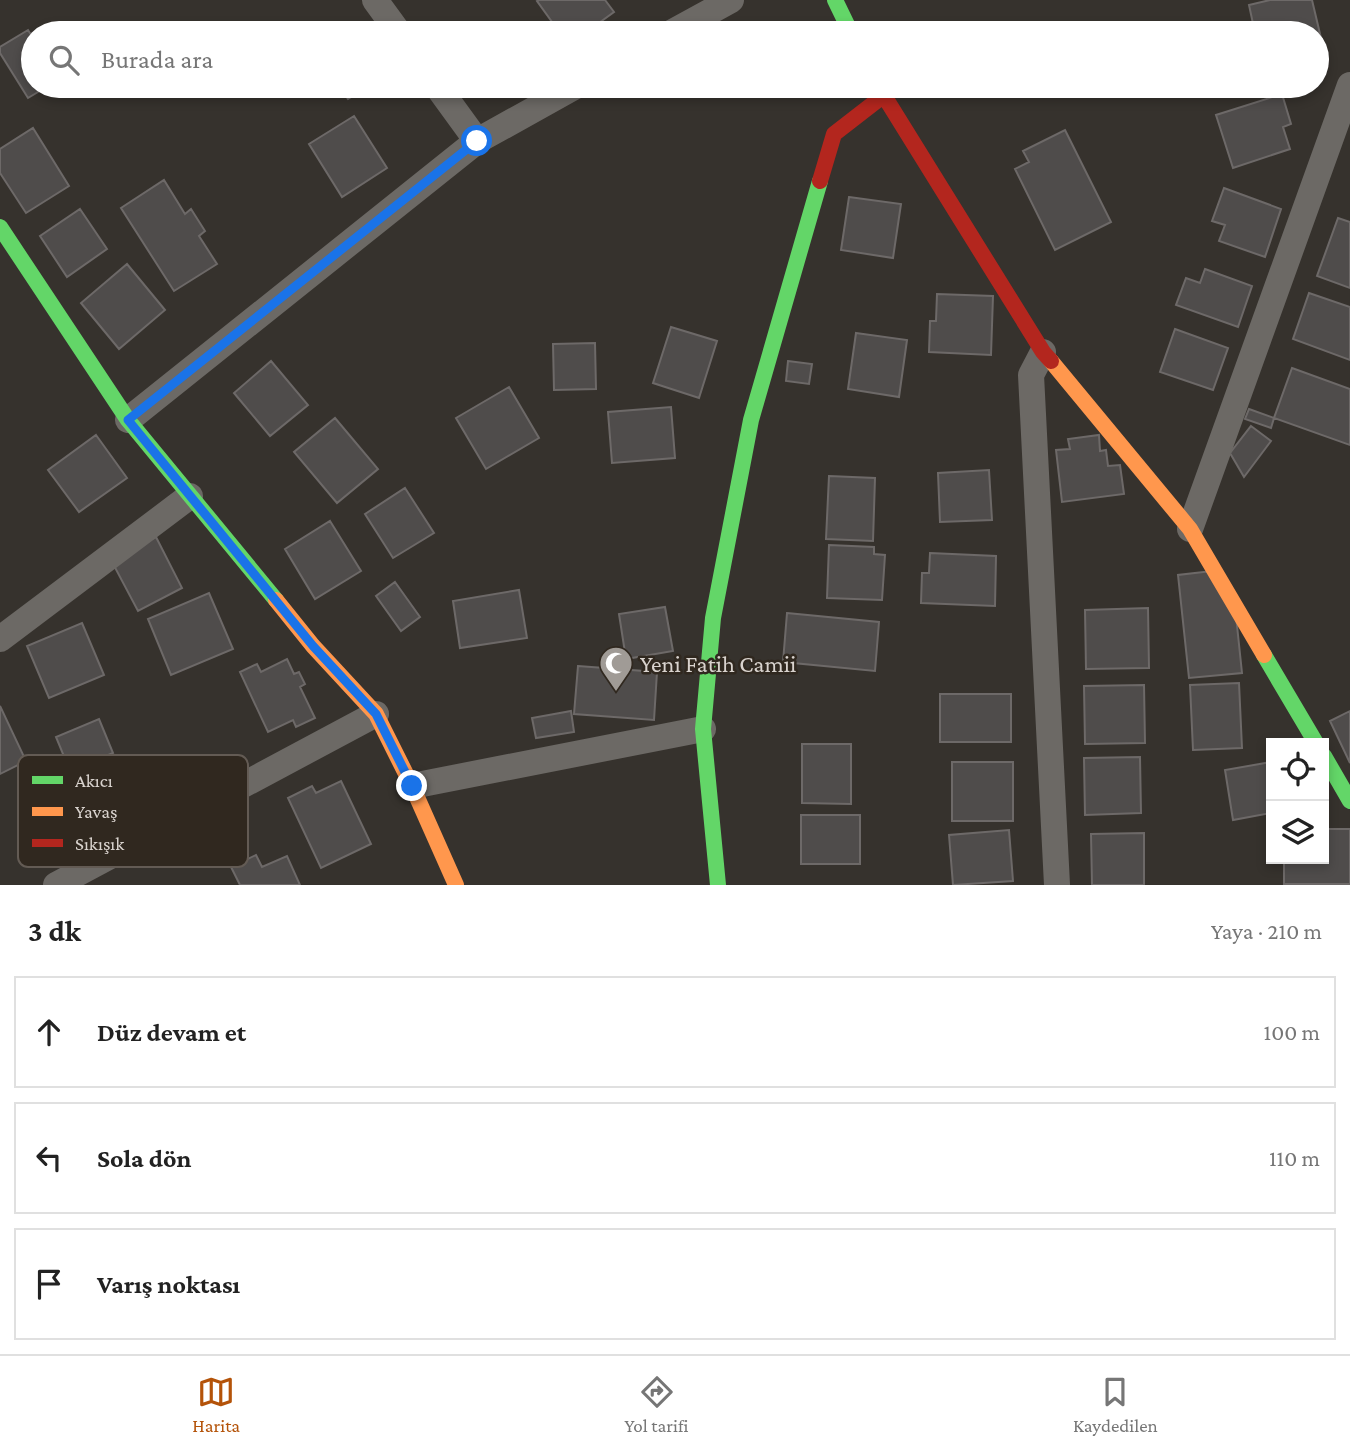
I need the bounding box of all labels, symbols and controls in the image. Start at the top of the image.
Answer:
search box [21,21,1329,98]
icon: search [45,41,83,79]
text: Burada ara [101,45,213,74]
route start [461,125,492,156]
mosque icon: Yeni Fatih Camii [597,644,635,693]
place label: Yeni Fatih Camii [640,650,796,677]
map controls [1266,738,1329,864]
button: locate [1266,738,1329,801]
legend [18,755,248,867]
text: Akıcı [75,770,113,791]
route end [396,770,427,801]
text: Yavaş [75,801,117,822]
button: layers [1266,801,1329,864]
text: Sıkışık [75,833,125,854]
text: 3 dk [28,914,81,947]
text: Yaya · 210 m [1211,918,1322,944]
icon: ahead [30,1013,68,1051]
text: Düz devam et [97,1018,246,1047]
text: 100 m [1264,1019,1320,1045]
icon: left [30,1139,68,1177]
text: Sola dön [97,1144,191,1173]
text: 110 m [1269,1145,1320,1171]
icon: arrive [30,1265,68,1303]
text: Varış noktası [97,1270,240,1299]
tab: Harita [192,1373,240,1436]
tab: Yol tarifi [625,1373,689,1436]
tab: Kaydedilen [1073,1373,1158,1436]

